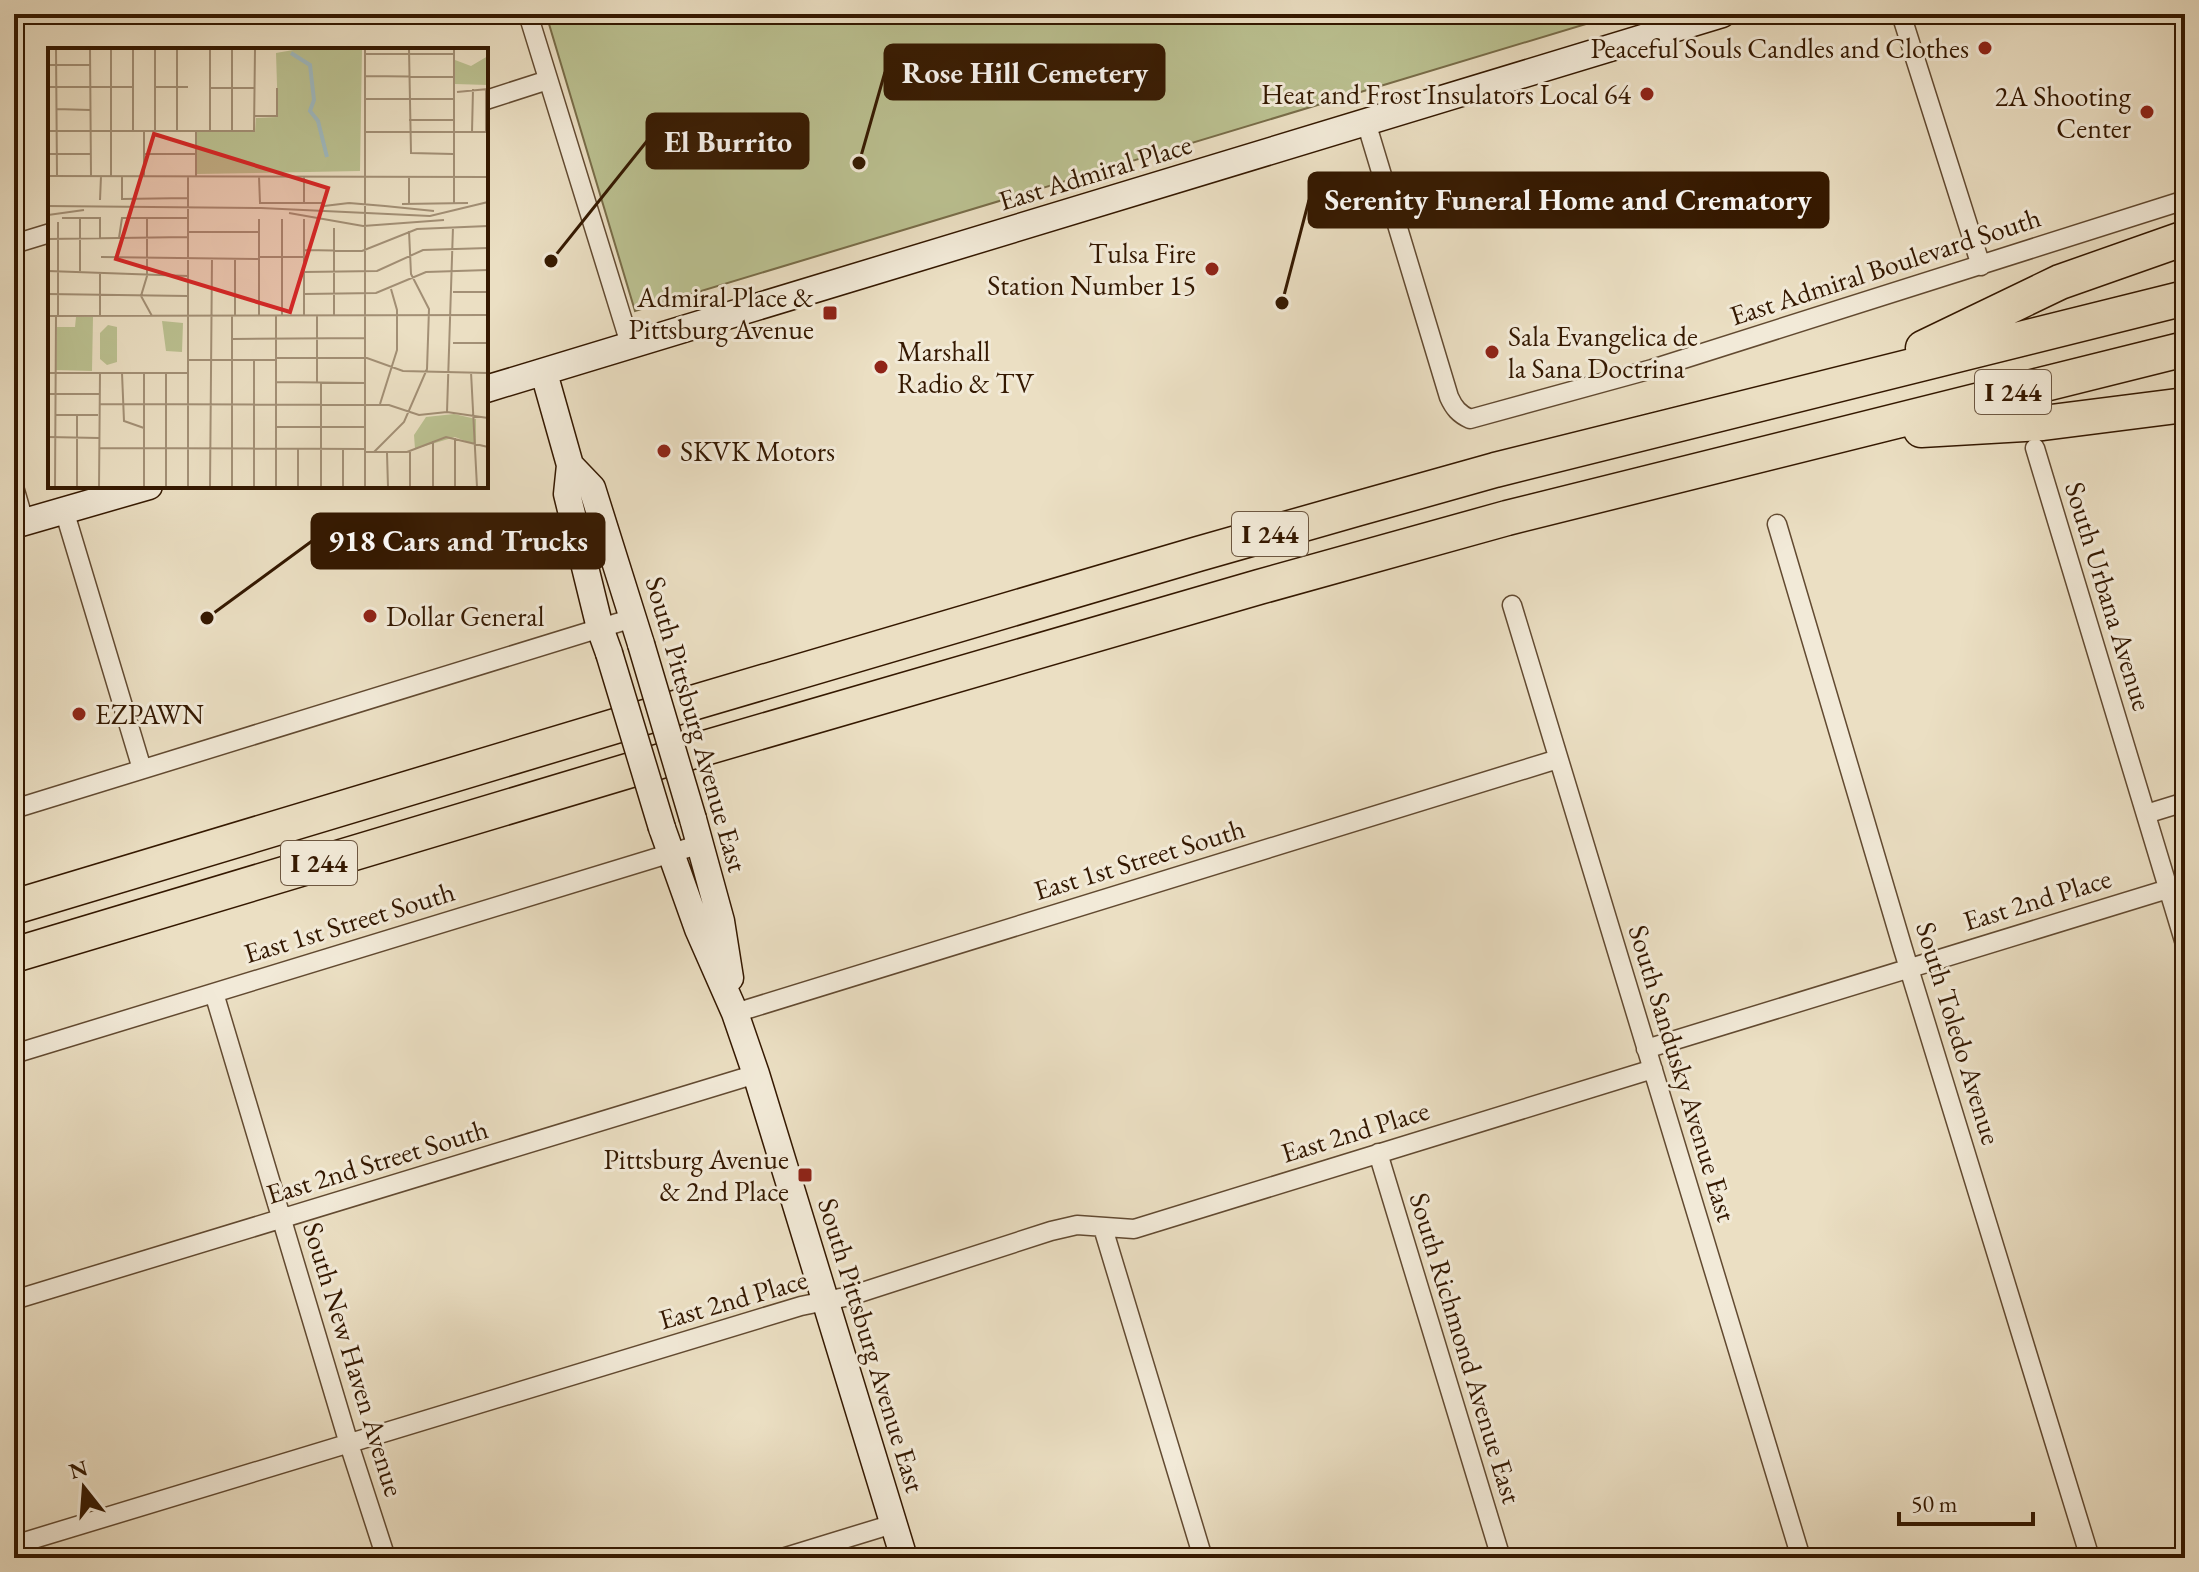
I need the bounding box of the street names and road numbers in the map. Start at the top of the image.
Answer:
street label: East Admiral Place [994,126,1196,218]
street label: East Admiral Boulevard South [1725,199,2045,333]
road number: I 244 [1975,370,2051,414]
street label: South Urbana Avenue [2057,477,2161,715]
road number: I 244 [1232,512,1308,556]
street label: South Pittsburg Avenue East [638,572,756,876]
street label: East 1st Street South [1029,810,1249,908]
road number: I 244 [281,841,357,885]
street label: East 2nd Place [1959,859,2115,939]
street label: East 1st Street South [239,873,459,971]
street label: South Toledo Avenue [1908,917,2010,1149]
street label: South Sandusky Avenue East [1621,920,1745,1226]
street label: East 2nd Place [1277,1091,1433,1171]
street label: East 2nd Street South [262,1110,492,1212]
street label: South Richmond Avenue East [1402,1188,1531,1508]
street label: South Pittsburg Avenue East [810,1194,934,1497]
street label: South New Haven Avenue [295,1218,413,1501]
street label: East 2nd Place [655,1261,811,1337]

